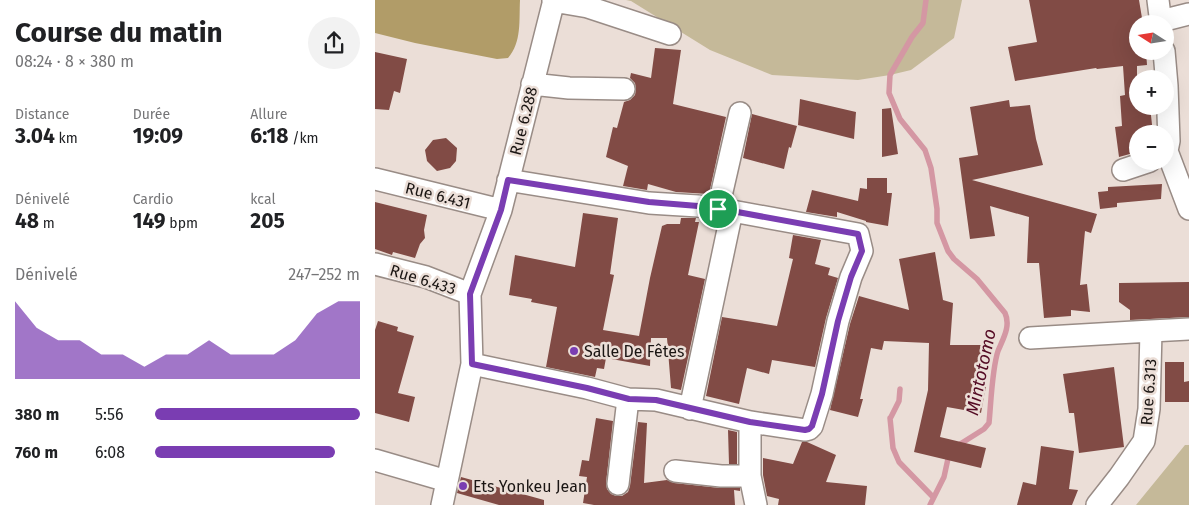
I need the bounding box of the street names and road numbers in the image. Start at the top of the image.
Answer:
street label: Rue 6.288 [506,85,541,157]
street label: Rue 6.431 [403,178,472,213]
street label: Rue 6.433 [388,260,458,299]
street label: Rue 6.313 [1137,358,1160,426]

